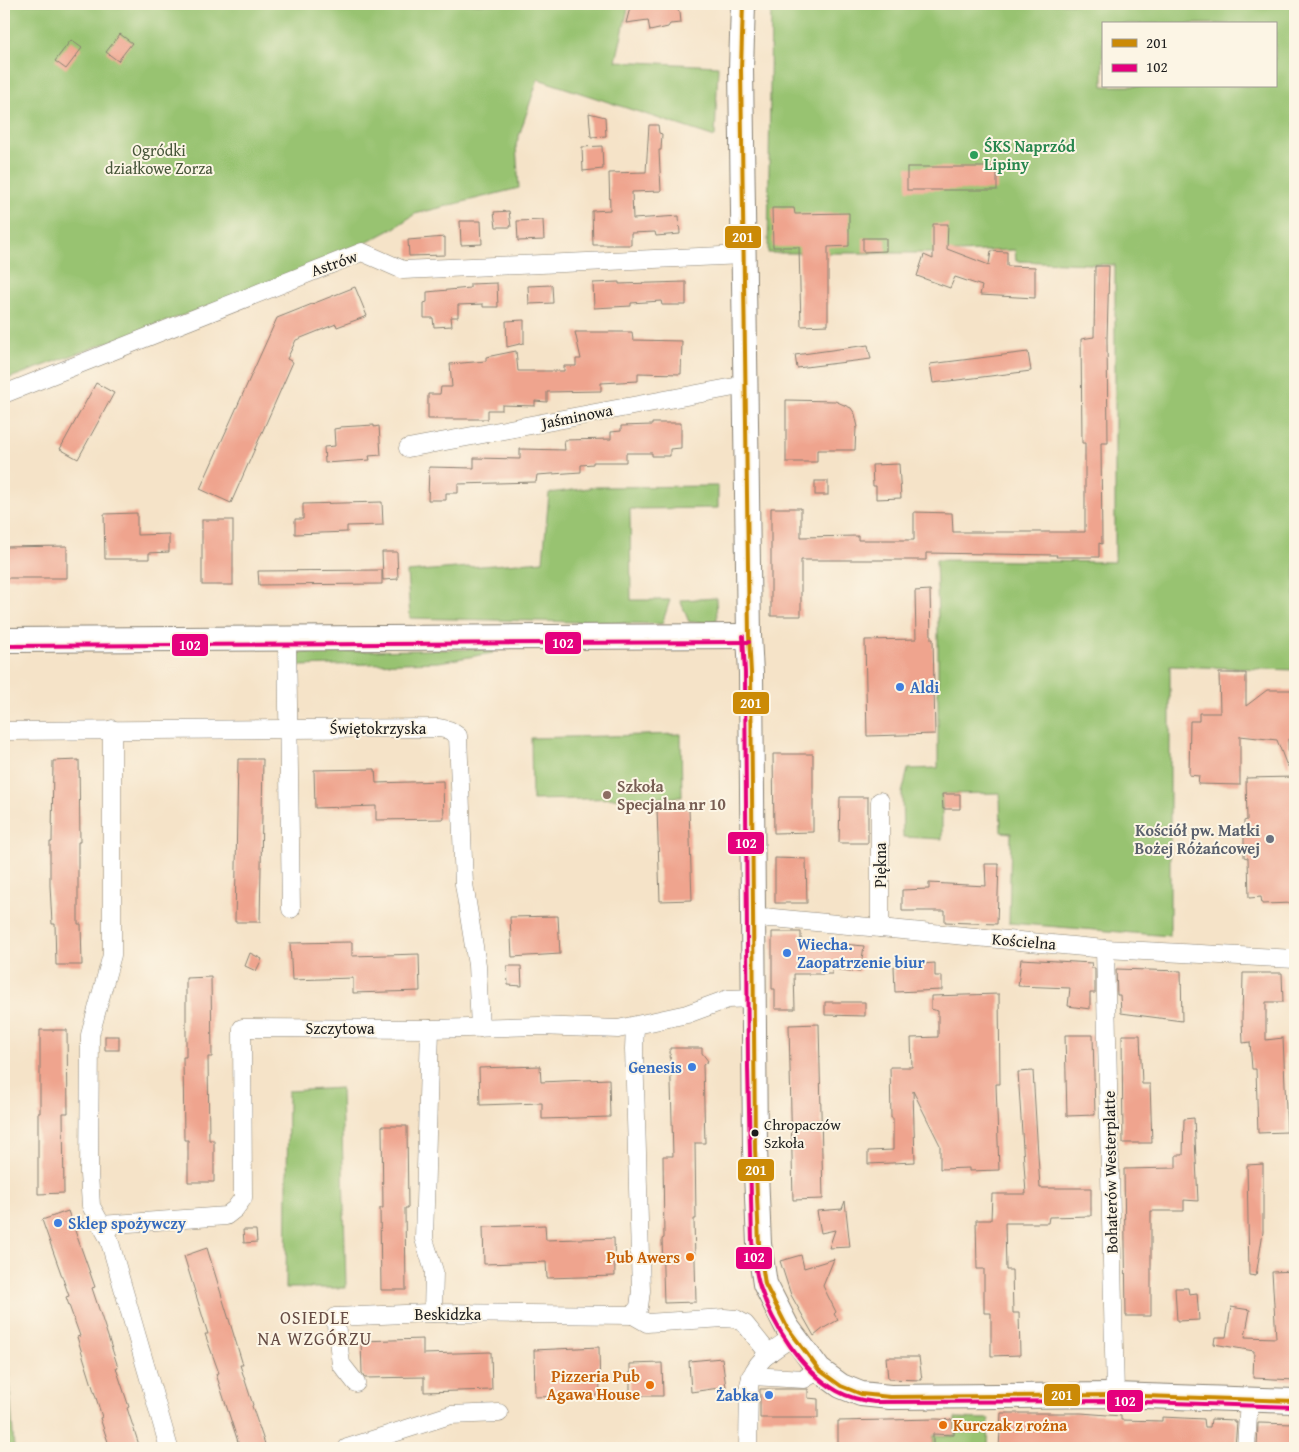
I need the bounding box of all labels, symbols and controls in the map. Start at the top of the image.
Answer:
legend [1102,22,1276,88]
text: 201 [1146,32,1168,53]
text: 102 [1146,56,1168,77]
place label: ŚKS Naprzód Lipiny [984,134,1076,176]
park label: Ogródki działkowe Zorza [105,138,213,180]
marker: ŚKS Naprzód Lipiny [968,149,980,161]
line badge: 201 [724,225,762,249]
text: 201 [732,227,754,247]
street label: Astrów [307,244,361,282]
street label: Jaśminowa [537,397,615,435]
line badge: 102 [544,631,582,655]
line badge: 102 [171,633,209,657]
text: 102 [552,633,574,653]
text: 102 [179,635,201,655]
place label: Aldi [910,675,939,699]
marker: Aldi [894,681,906,693]
line badge: 201 [732,691,770,715]
text: 201 [740,693,762,713]
street label: Świętokrzyska [330,716,427,740]
place label: Szkoła Specjalna nr 10 [617,774,726,816]
marker: Szkoła Specjalna nr 10 [601,789,613,801]
place label: Kościół pw. Matki Bożej Różańcowej [1135,818,1260,860]
line badge: 102 [727,831,765,855]
text: 102 [735,833,757,853]
marker: Kościół pw. Matki Bożej Różańcowej [1264,833,1276,845]
street label: Piękna [868,842,892,888]
street label: Kościelna [991,926,1057,956]
place label: Wiecha. Zaopatrzenie biur [797,932,925,974]
marker: Wiecha. Zaopatrzenie biur [781,947,793,959]
street label: Szczytowa [305,1016,375,1040]
place label: Genesis [628,1055,682,1079]
marker: Genesis [686,1061,698,1073]
street label: Bohaterów Westerplatte [1097,1090,1123,1254]
place label: Chropaczów Szkoła [764,1114,841,1153]
marker: Chropaczów Szkoła [750,1128,760,1138]
line badge: 201 [737,1158,775,1182]
text: 201 [745,1160,767,1180]
place label: Sklep spożywczy [68,1211,187,1235]
marker: Sklep spożywczy [52,1217,64,1229]
place label: Pub Awers [606,1245,680,1269]
line badge: 102 [735,1246,773,1270]
text: 102 [743,1247,765,1267]
marker: Pub Awers [684,1251,696,1263]
street label: Beskidzka [415,1302,482,1326]
district label: OSIEDLE NA WZGÓRZU [258,1304,372,1352]
place label: Pizzeria Pub Agawa House [547,1364,640,1406]
marker: Pizzeria Pub Agawa House [644,1379,656,1391]
place label: Żabka [716,1383,760,1407]
line badge: 201 [1043,1383,1081,1407]
text: 201 [1051,1385,1073,1405]
marker: Żabka [763,1389,775,1401]
line badge: 102 [1106,1389,1144,1413]
text: 102 [1114,1391,1136,1411]
place label: Kurczak z rożna [953,1413,1068,1437]
marker: Kurczak z rożna [937,1419,949,1431]

